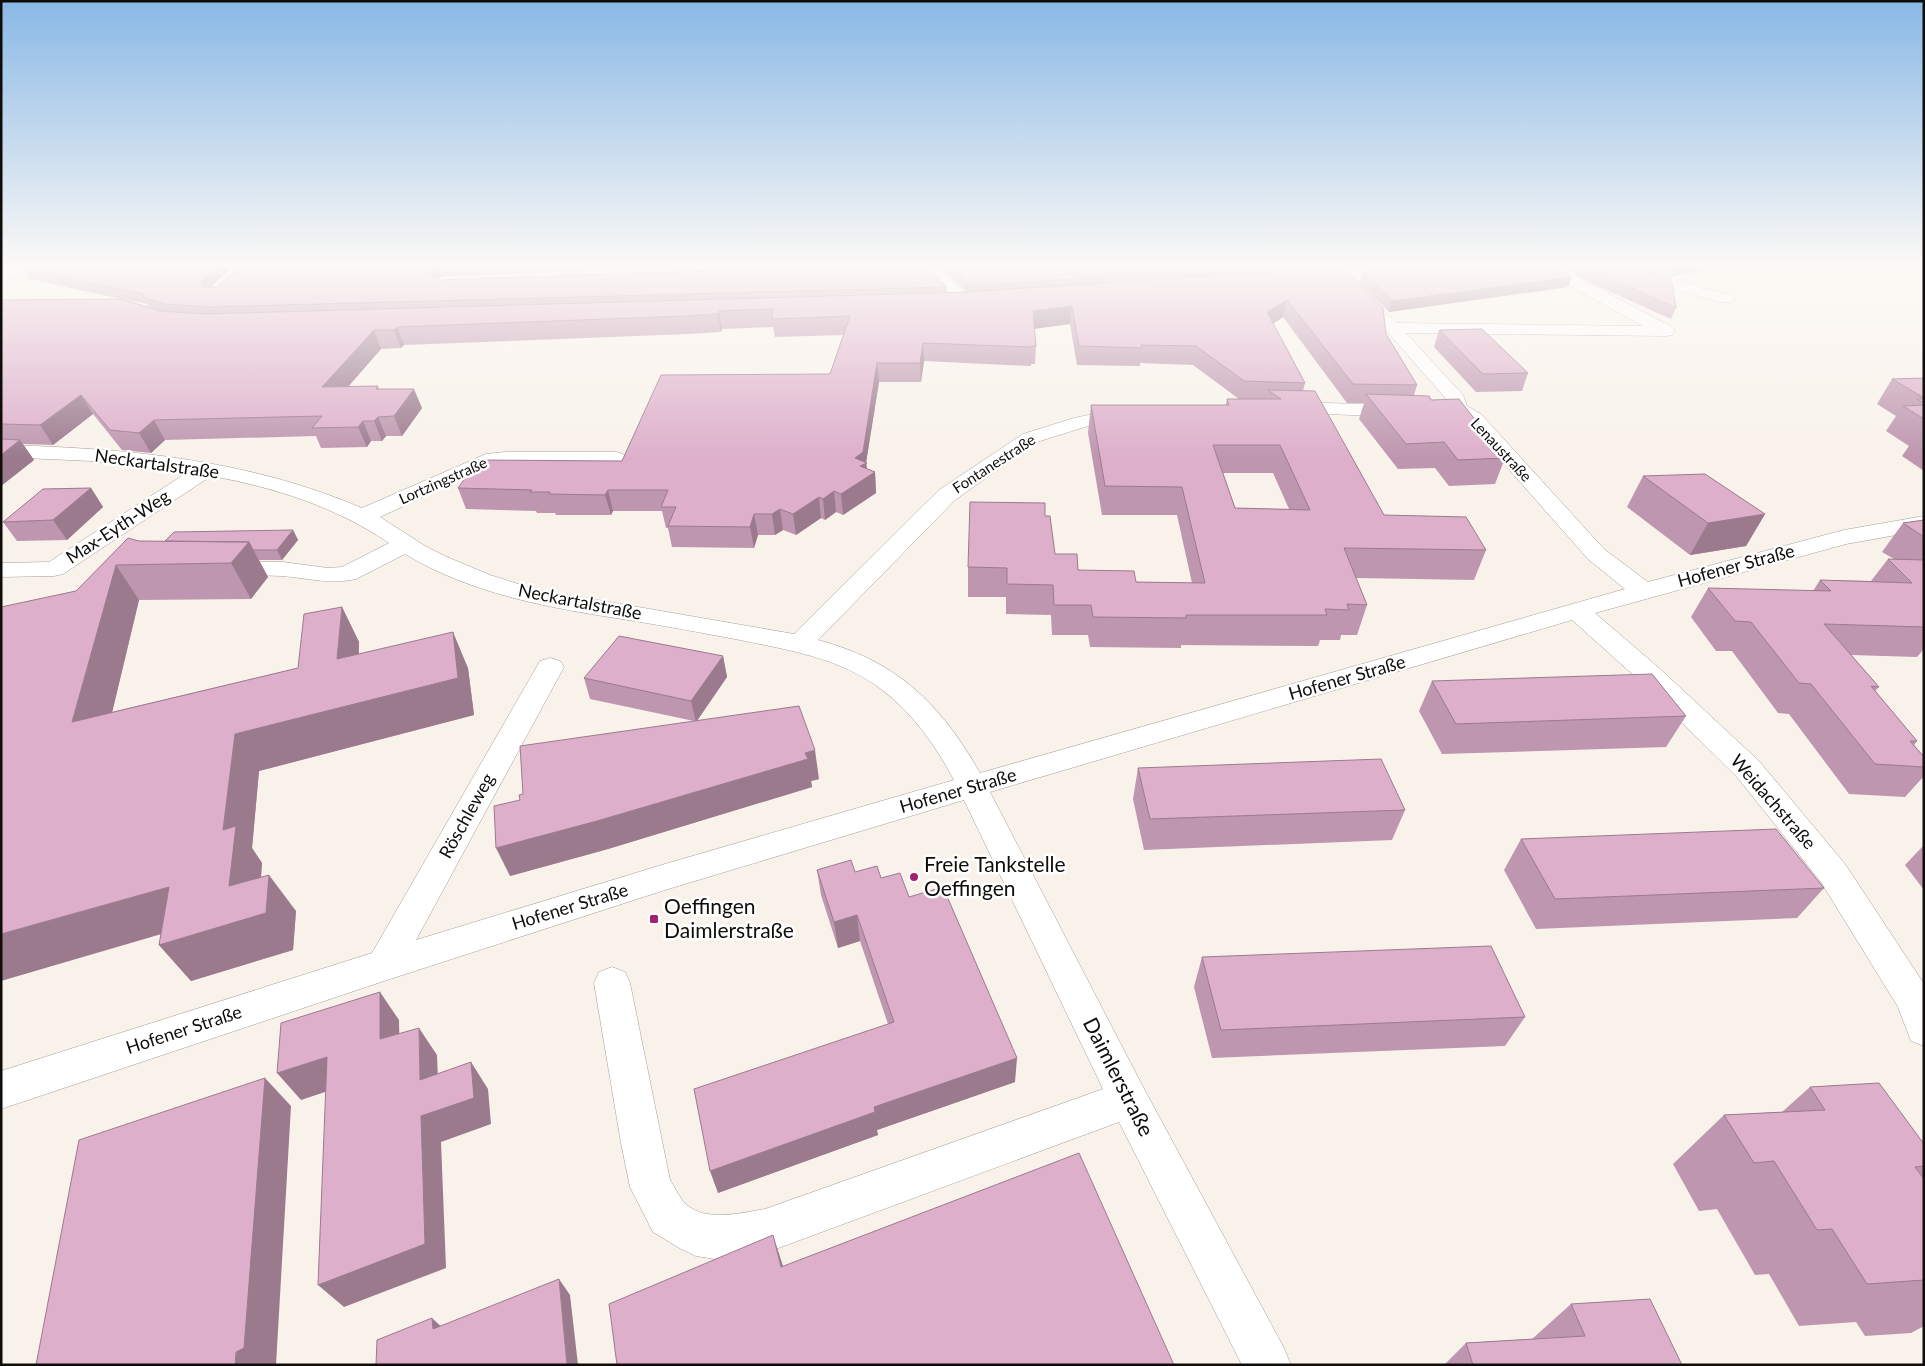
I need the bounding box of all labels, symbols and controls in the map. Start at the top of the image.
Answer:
street label: Lenaustraße [1468,414,1536,485]
street label: Fontanestraße [949,430,1038,497]
street label: Neckartalstraße [94,443,221,483]
street label: Lortzingstraße [396,453,489,507]
street label: Max-Eyth-Weg [61,484,174,568]
street label: Hofener Straße [1675,539,1797,591]
street label: Neckartalstraße [517,578,644,624]
street label: Hofener Straße [1286,650,1408,704]
street label: Weidachstraße [1727,749,1821,853]
street label: Hofener Straße [897,763,1019,817]
street label: Röschleweg [434,769,499,862]
place label: Freie Tankstelle Oeffingen [924,851,1066,900]
marker: Freie Tankstelle Oeffingen [908,871,920,883]
street label: Hofener Straße [509,878,631,934]
place label: Oeffingen Daimlerstraße [664,893,794,942]
marker: Oeffingen Daimlerstraße [648,913,660,925]
street label: Hofener Straße [123,1000,244,1058]
street label: Daimlerstraße [1079,1013,1160,1140]

